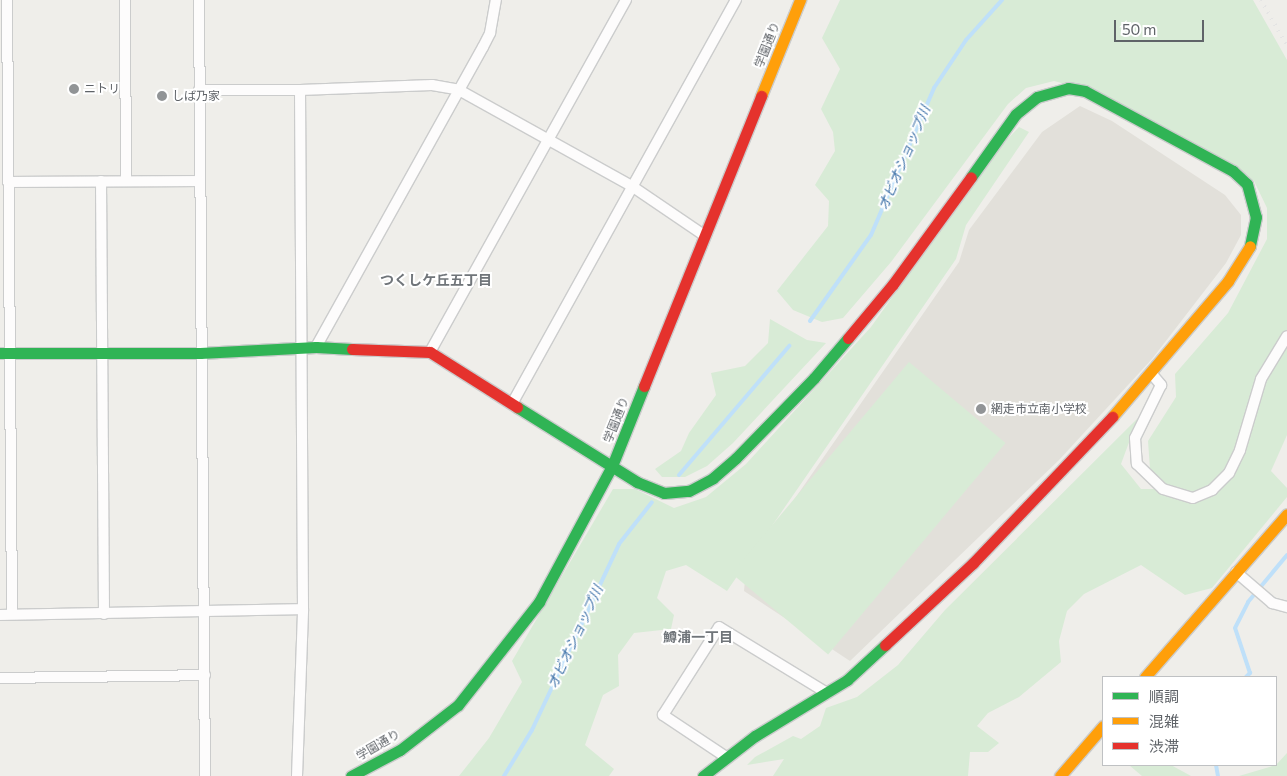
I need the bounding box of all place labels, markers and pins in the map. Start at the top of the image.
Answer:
place label: ニトリ [84,82,120,96]
marker: ニトリ [68,83,80,95]
place label: しば乃家 [172,89,220,103]
marker: しば乃家 [156,90,168,102]
place label: 網走市立南小学校 [991,402,1087,416]
marker: 網走市立南小学校 [975,403,987,415]

